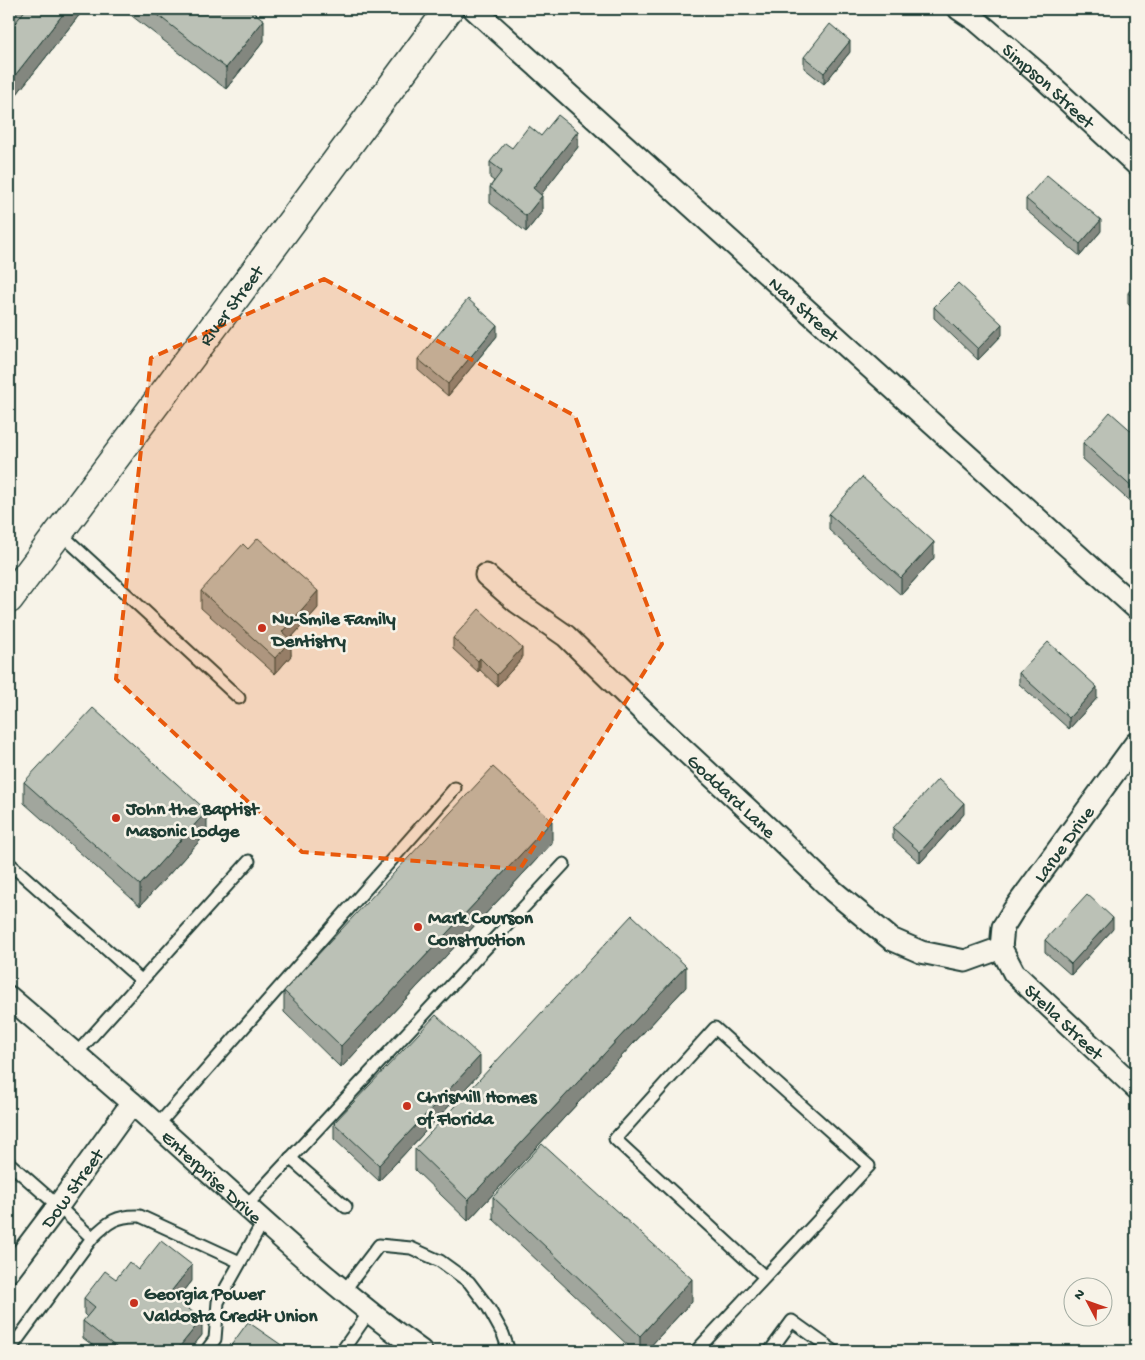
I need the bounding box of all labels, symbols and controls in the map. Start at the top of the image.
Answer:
street label: Simpson Street [996,40,1100,136]
street label: River Street [195,260,271,352]
street label: Nan Street [762,273,844,350]
place label: Nu-Smile Family Dentistry [270,609,396,654]
marker: Nu-Smile Family Dentistry [256,622,268,634]
street label: Goddard Lane [681,751,780,845]
place label: John the Baptist Masonic Lodge [125,799,260,844]
street label: Larue Drive [1030,802,1101,888]
marker: John the Baptist Masonic Lodge [110,812,122,824]
place label: Mark Courson Construction [427,908,534,953]
marker: Mark Courson Construction [412,921,424,933]
street label: Stella Street [1018,981,1109,1068]
place label: ChrisMill Homes of Florida [416,1087,538,1132]
marker: ChrisMill Homes of Florida [401,1100,413,1112]
street label: Enterprise Drive [155,1127,266,1230]
street label: Dow Street [36,1144,112,1235]
north arrow [1062,1278,1112,1328]
place label: Georgia Power Valdosta Credit Union [143,1284,318,1329]
text: N [1071,1286,1089,1304]
marker: Georgia Power Valdosta Credit Union [128,1297,140,1309]

